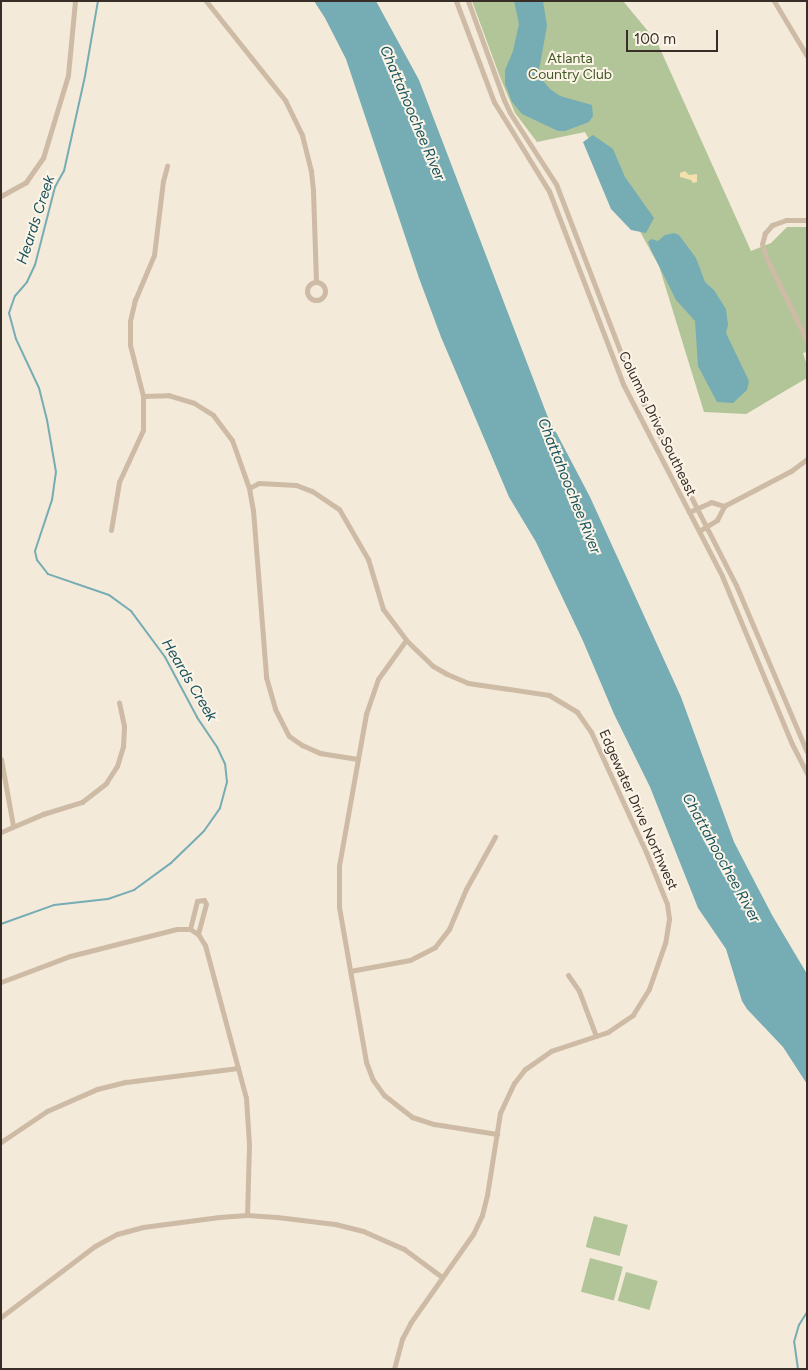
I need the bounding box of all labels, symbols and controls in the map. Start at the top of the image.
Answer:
scale bar [628,20,720,52]
text: 100 m [634,30,676,48]
water label: Chattahoochee River [375,43,449,183]
park label: Atlanta Country Club [528,51,612,84]
water label: Heards Creek [13,173,59,267]
street label: Columns Drive Southeast [615,349,699,499]
water label: Chattahoochee River [534,416,604,556]
water label: Heards Creek [157,636,221,724]
street label: Edgewater Drive Northwest [595,727,681,893]
water label: Chattahoochee River [678,790,764,926]

